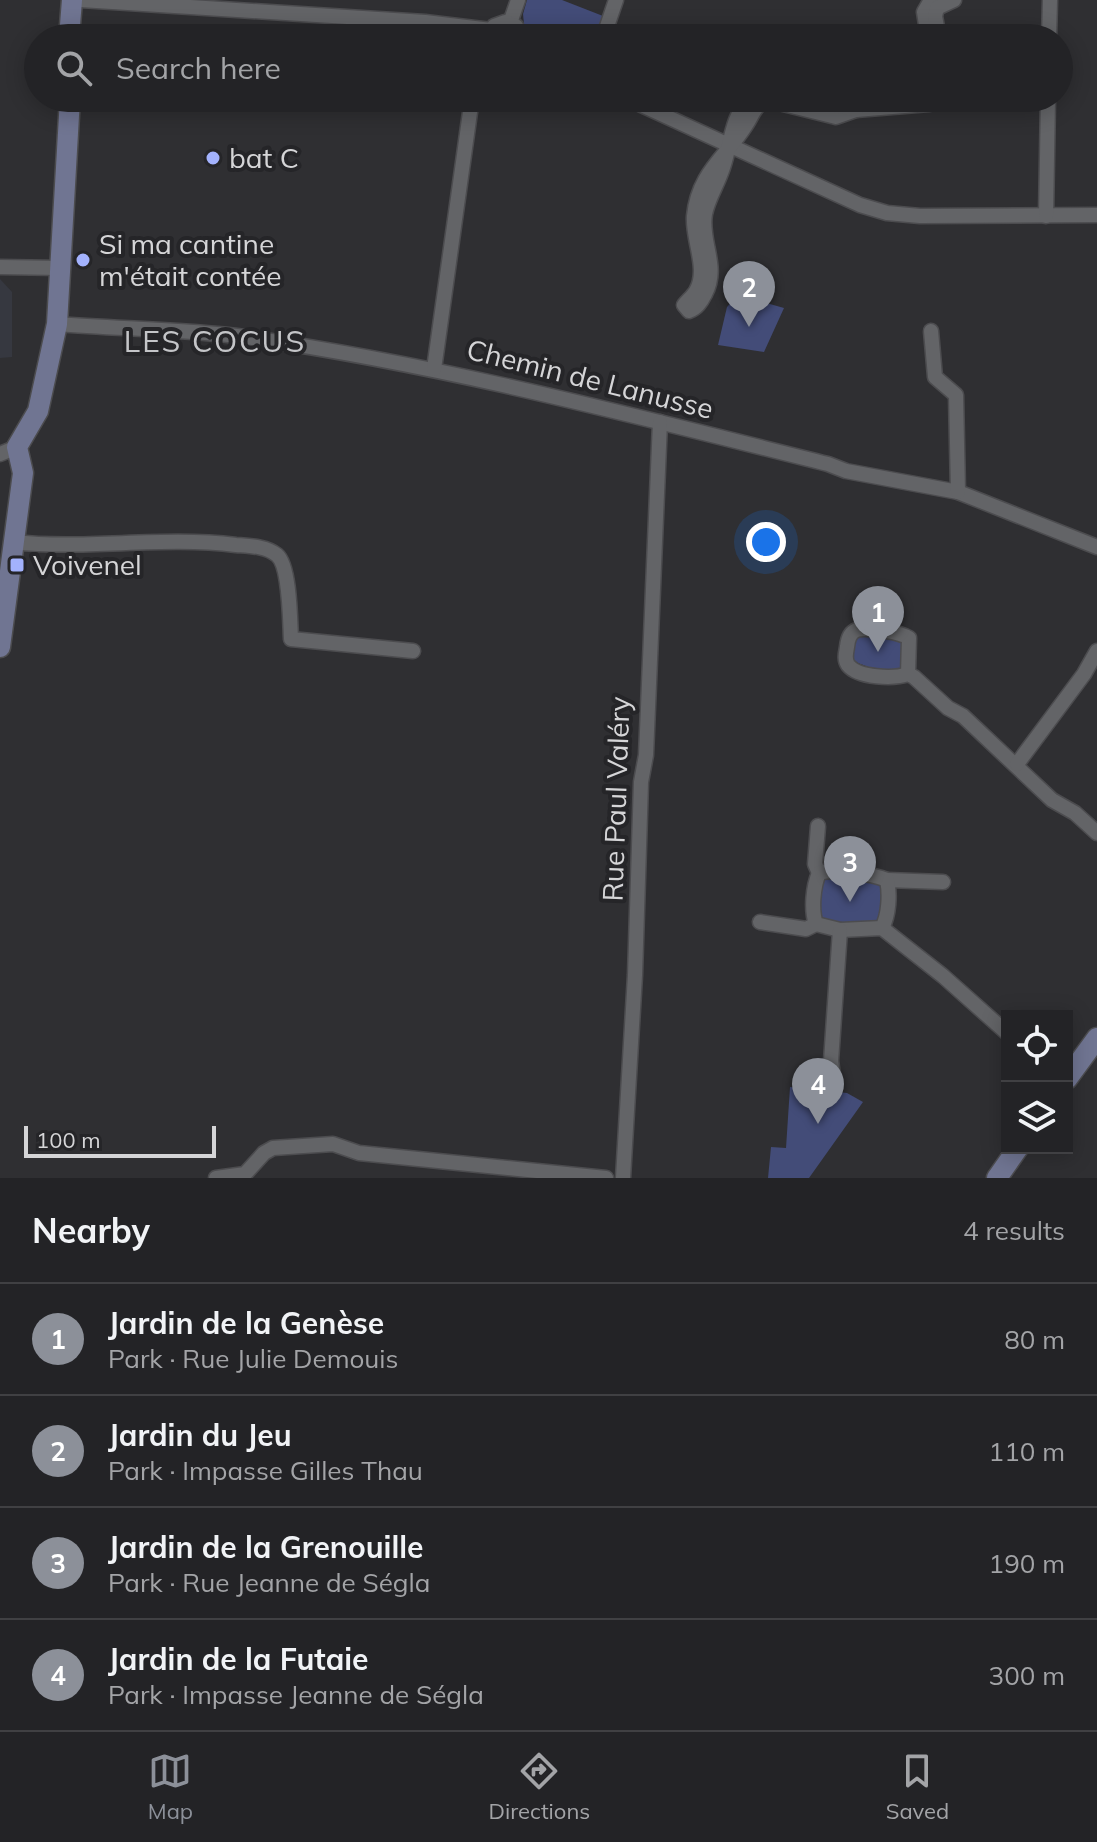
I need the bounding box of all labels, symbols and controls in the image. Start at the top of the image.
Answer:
search box [24,24,1073,112]
icon: search [52,46,96,90]
text: Search here [116,49,281,87]
place label: bat C [229,140,299,175]
marker: bat C [204,149,222,167]
place label: Si ma cantine m'était contée [99,226,281,293]
marker: Si ma cantine m'était contée [74,251,92,269]
pin: 2 [723,261,775,327]
district label: LES COCUS [124,322,306,360]
street label: Chemin de Lanusse [463,331,717,426]
your location [746,522,786,562]
place label: Voivenel [33,547,142,582]
marker: Voivenel [8,556,26,574]
pin: 1 [852,586,904,652]
street label: Rue Paul Valéry [594,696,637,902]
pin: 3 [824,836,876,902]
map controls [1001,1010,1073,1154]
button: locate [1001,1010,1073,1082]
pin: 4 [792,1058,844,1124]
button: layers [1001,1082,1073,1154]
scale bar [24,1122,216,1158]
text: 100 m [36,1126,101,1154]
text: Nearby [32,1209,150,1252]
text: 4 results [963,1214,1065,1247]
text: Jardin de la Genèse [108,1304,384,1342]
text: 1 [50,1323,66,1356]
text: 80 m [1004,1323,1065,1356]
text: Park · Rue Julie Demouis [108,1342,398,1375]
text: Jardin du Jeu [108,1416,292,1454]
text: 2 [50,1435,66,1468]
text: 110 m [989,1435,1065,1468]
text: Park · Impasse Gilles Thau [108,1454,423,1487]
text: Jardin de la Grenouille [108,1528,424,1566]
text: 3 [50,1547,66,1580]
text: 190 m [989,1547,1065,1580]
text: Park · Rue Jeanne de Ségla [108,1566,430,1599]
text: Jardin de la Futaie [108,1640,369,1678]
text: 4 [50,1659,66,1692]
text: 300 m [989,1659,1065,1692]
text: Park · Impasse Jeanne de Ségla [108,1678,484,1711]
tab: Map [148,1749,193,1825]
tab: Directions [489,1749,590,1825]
tab: Saved [886,1749,949,1825]

